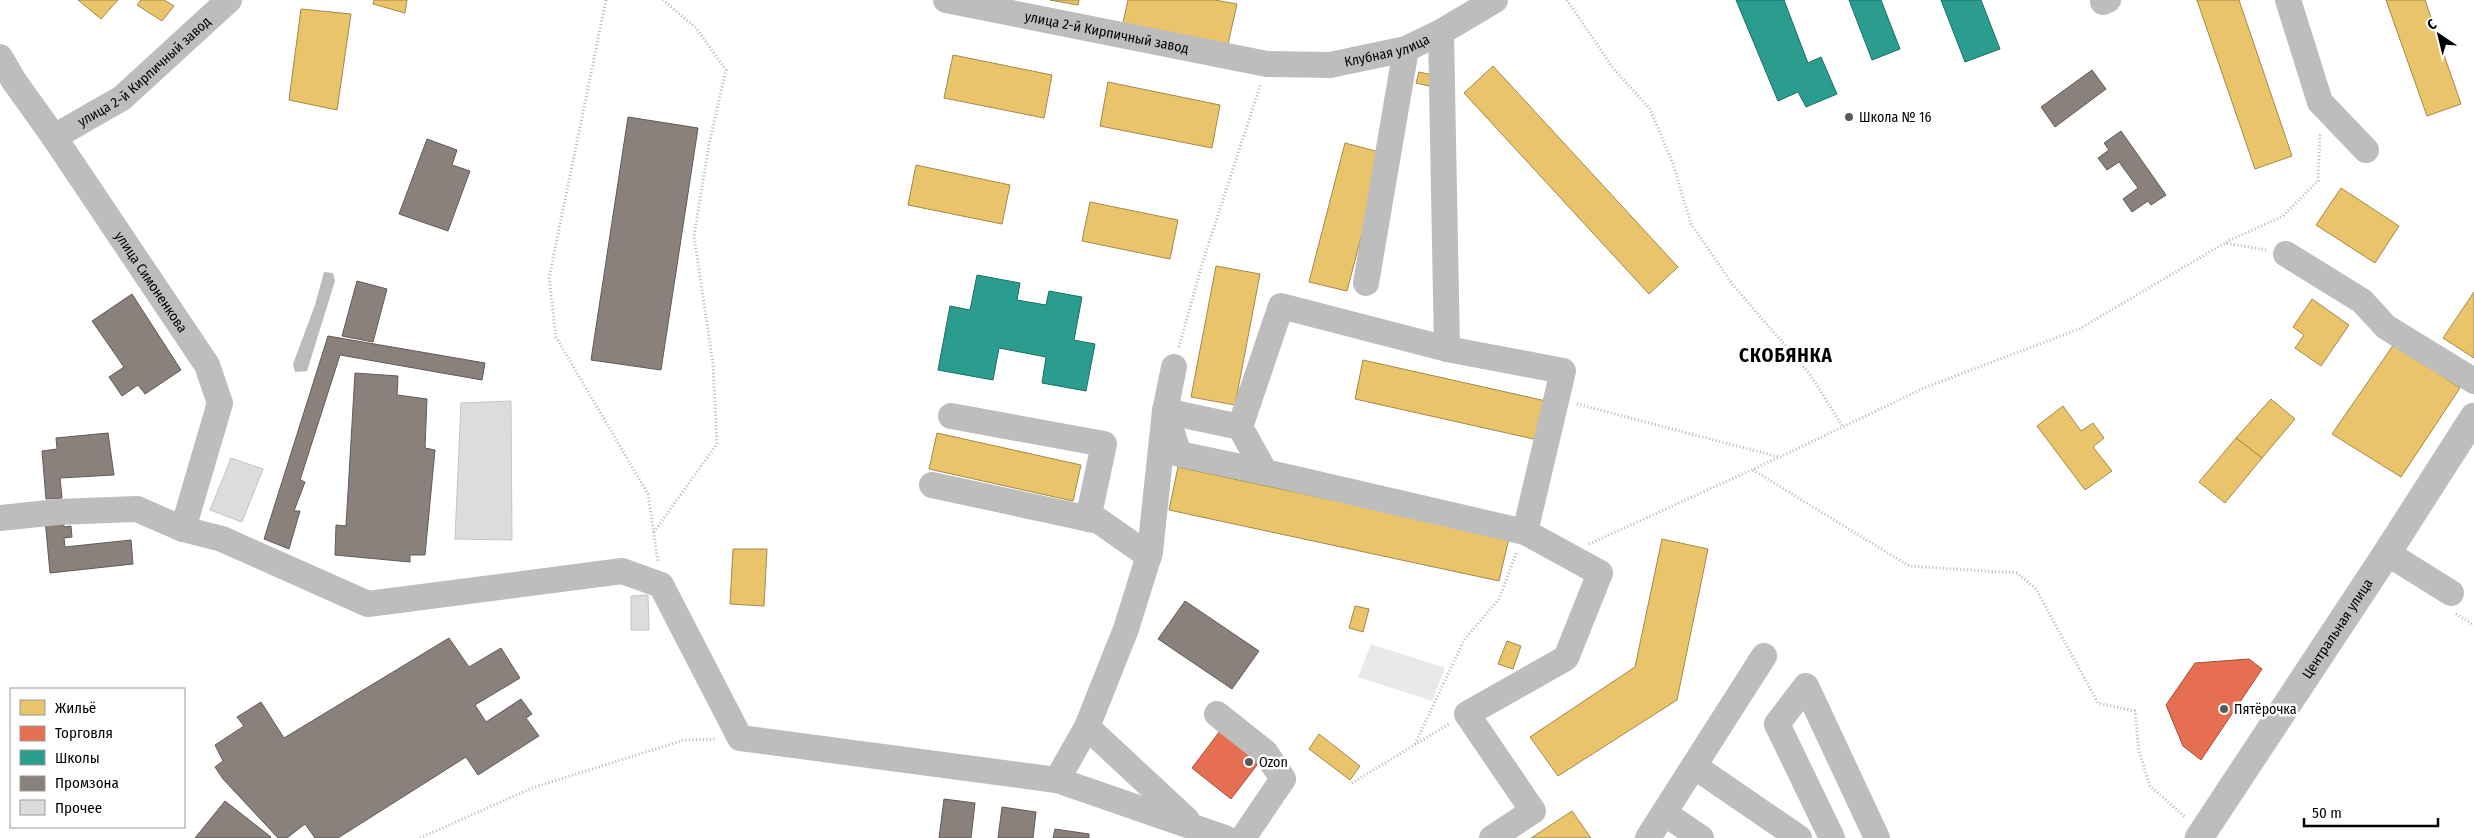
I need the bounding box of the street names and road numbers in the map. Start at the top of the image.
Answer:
street label: улица 2-й Кирпичный завод [1023,7,1190,57]
street label: улица 2-й Кирпичный завод [75,13,214,130]
street label: Клубная улица [1343,30,1432,70]
street label: улица Симоненкова [111,228,191,336]
street label: Центральная улица [2298,575,2376,682]

